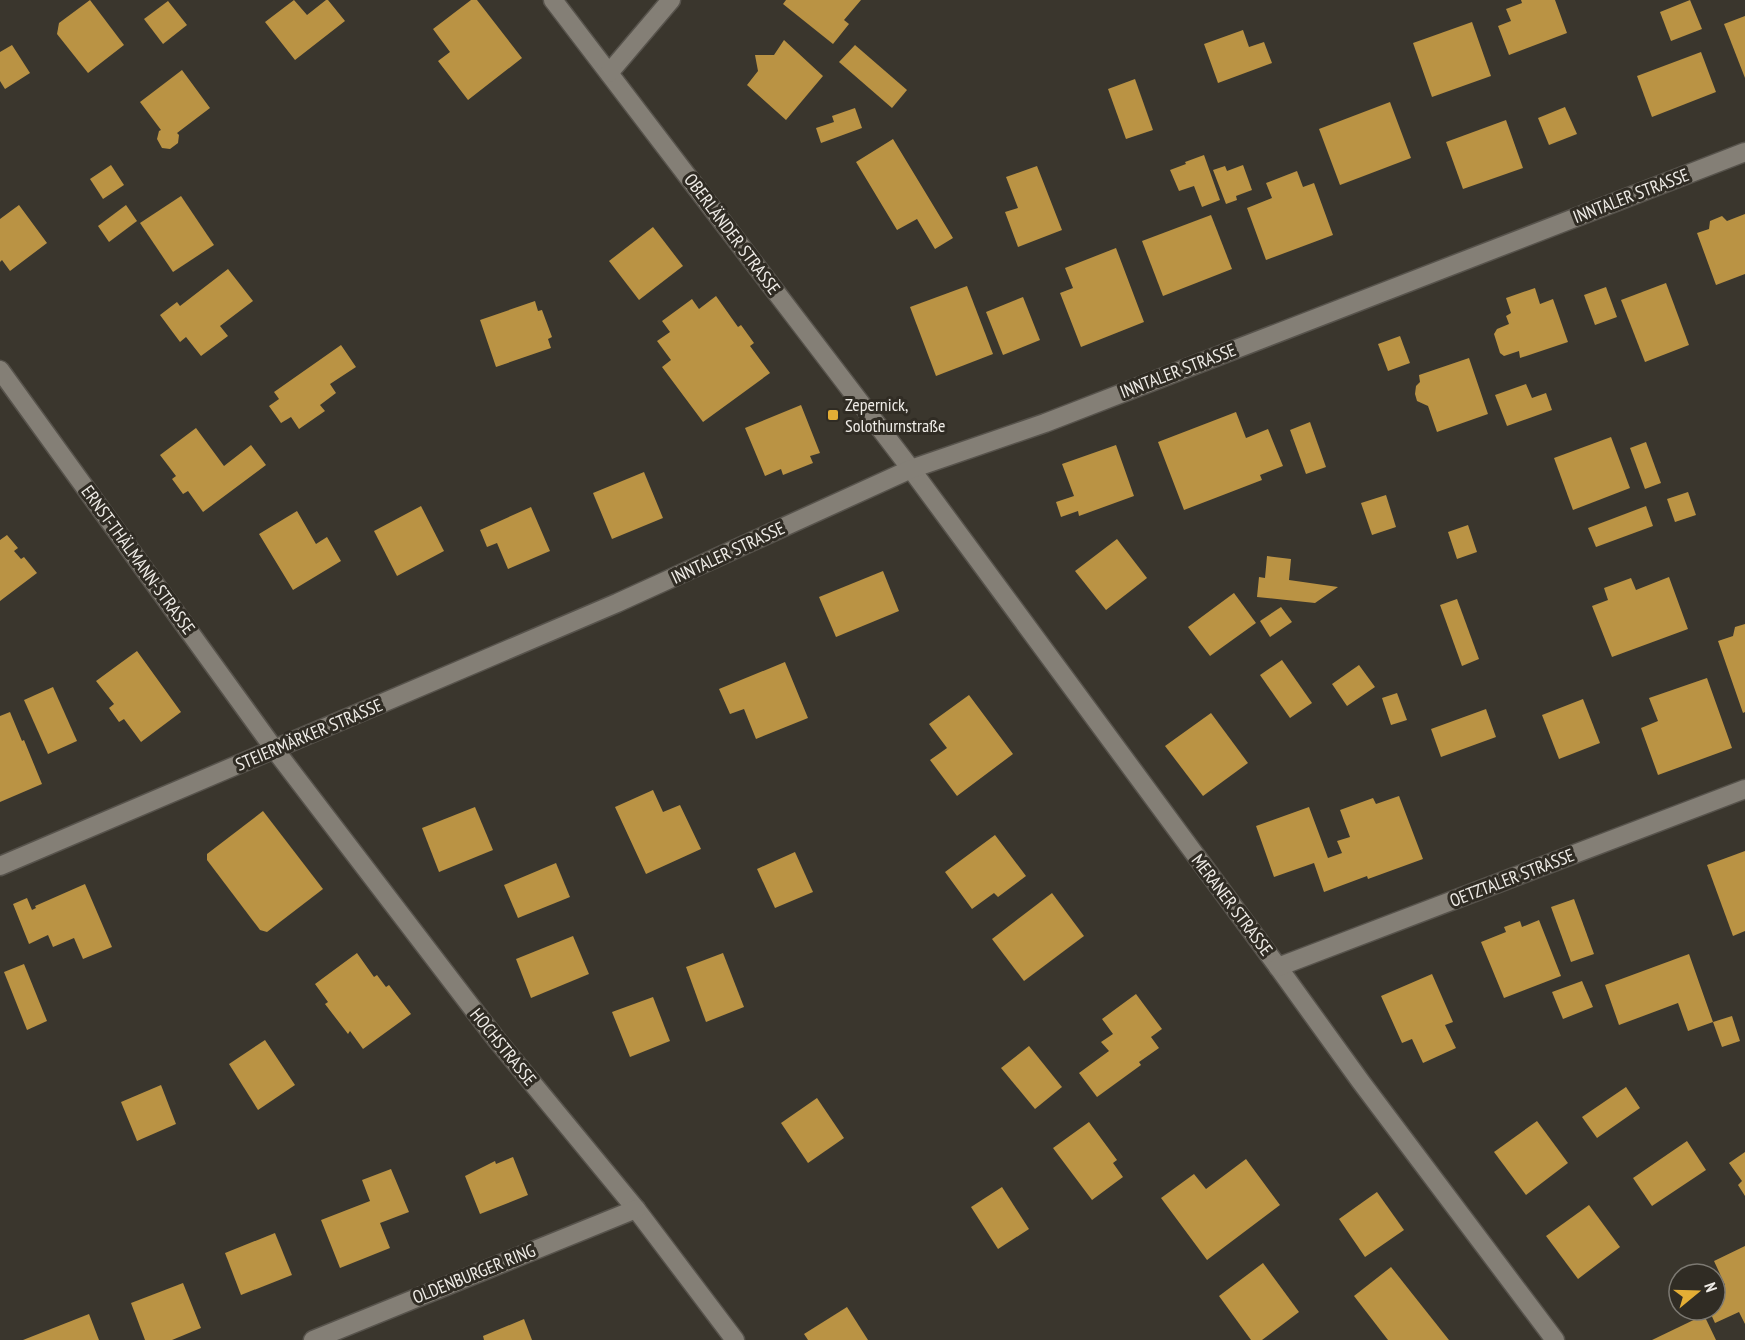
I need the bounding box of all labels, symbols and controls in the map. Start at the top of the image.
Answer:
street label: INNTALER STRASSE [1570,163,1692,228]
street label: OBERLÄNDER STRASSE [679,169,785,299]
street label: INNTALER STRASSE [1117,338,1239,403]
place label: Zepernick, Solothurnstraße [845,393,945,437]
marker: Zepernick, Solothurnstraße [826,408,840,422]
street label: ERNST-THÄLMANN-STRASSE [77,481,200,639]
street label: INNTALER STRASSE [667,516,788,589]
street label: STEIERMÄRKER STRASSE [232,693,386,776]
street label: OETZTALER STRASSE [1446,843,1577,912]
street label: MERANER STRASSE [1187,849,1278,960]
street label: HOCHSTRASSE [465,1003,542,1090]
street label: OLDENBURGER RING [409,1238,539,1309]
north arrow [1667,1262,1727,1322]
text: N [1700,1280,1722,1294]

